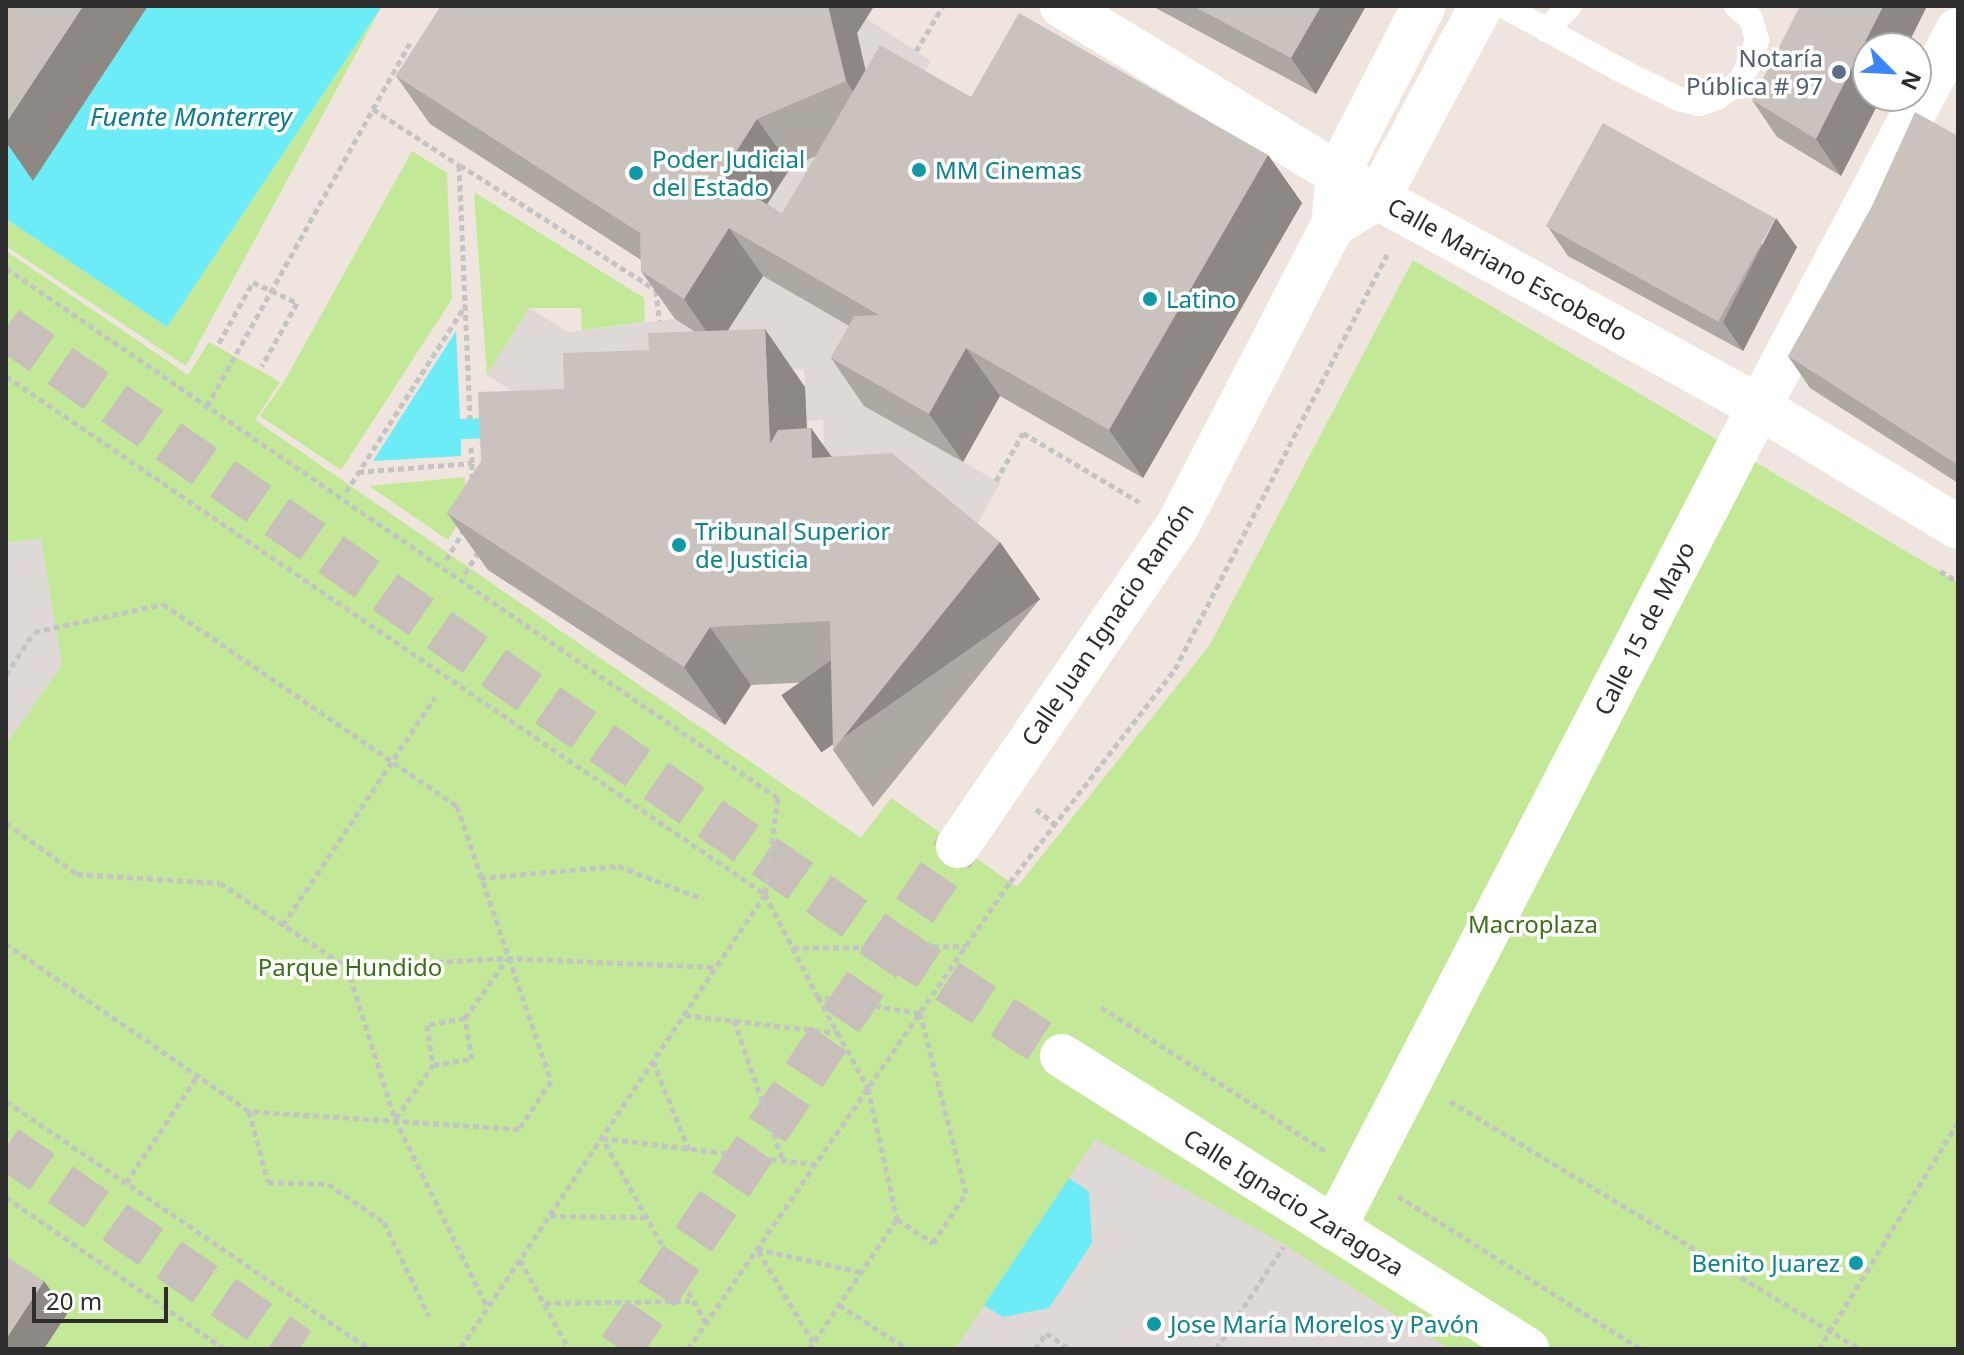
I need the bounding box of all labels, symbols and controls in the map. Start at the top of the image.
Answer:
north arrow [1852,32,1932,112]
place label: Notaría Pública # 97 [1686,44,1823,100]
marker: Notaría Pública # 97 [1830,63,1848,81]
text: N [1895,67,1929,95]
water label: Fuente Monterrey [90,101,292,133]
place label: Poder Judicial del Estado [652,145,805,201]
place label: MM Cinemas [935,156,1082,184]
marker: MM Cinemas [910,161,928,179]
marker: Poder Judicial del Estado [627,164,645,182]
street label: Calle Mariano Escobedo [1383,191,1633,347]
place label: Latino [1166,285,1236,313]
marker: Latino [1141,290,1159,308]
street label: Calle Juan Ignacio Ramón [1015,497,1199,751]
place label: Tribunal Superior de Justicia [695,517,890,573]
marker: Tribunal Superior de Justicia [670,536,688,554]
street label: Calle 15 de Mayo [1588,536,1700,720]
park label: Macroplaza [1468,910,1598,938]
park label: Parque Hundido [258,953,442,981]
street label: Calle Ignacio Zaragoza [1179,1122,1409,1282]
place label: Benito Juarez [1692,1249,1840,1277]
marker: Benito Juarez [1847,1254,1865,1272]
scale bar [36,1271,172,1321]
text: 20 m [46,1284,102,1317]
place label: Jose María Morelos y Pavón [1170,1310,1479,1338]
marker: Jose María Morelos y Pavón [1145,1315,1163,1333]

